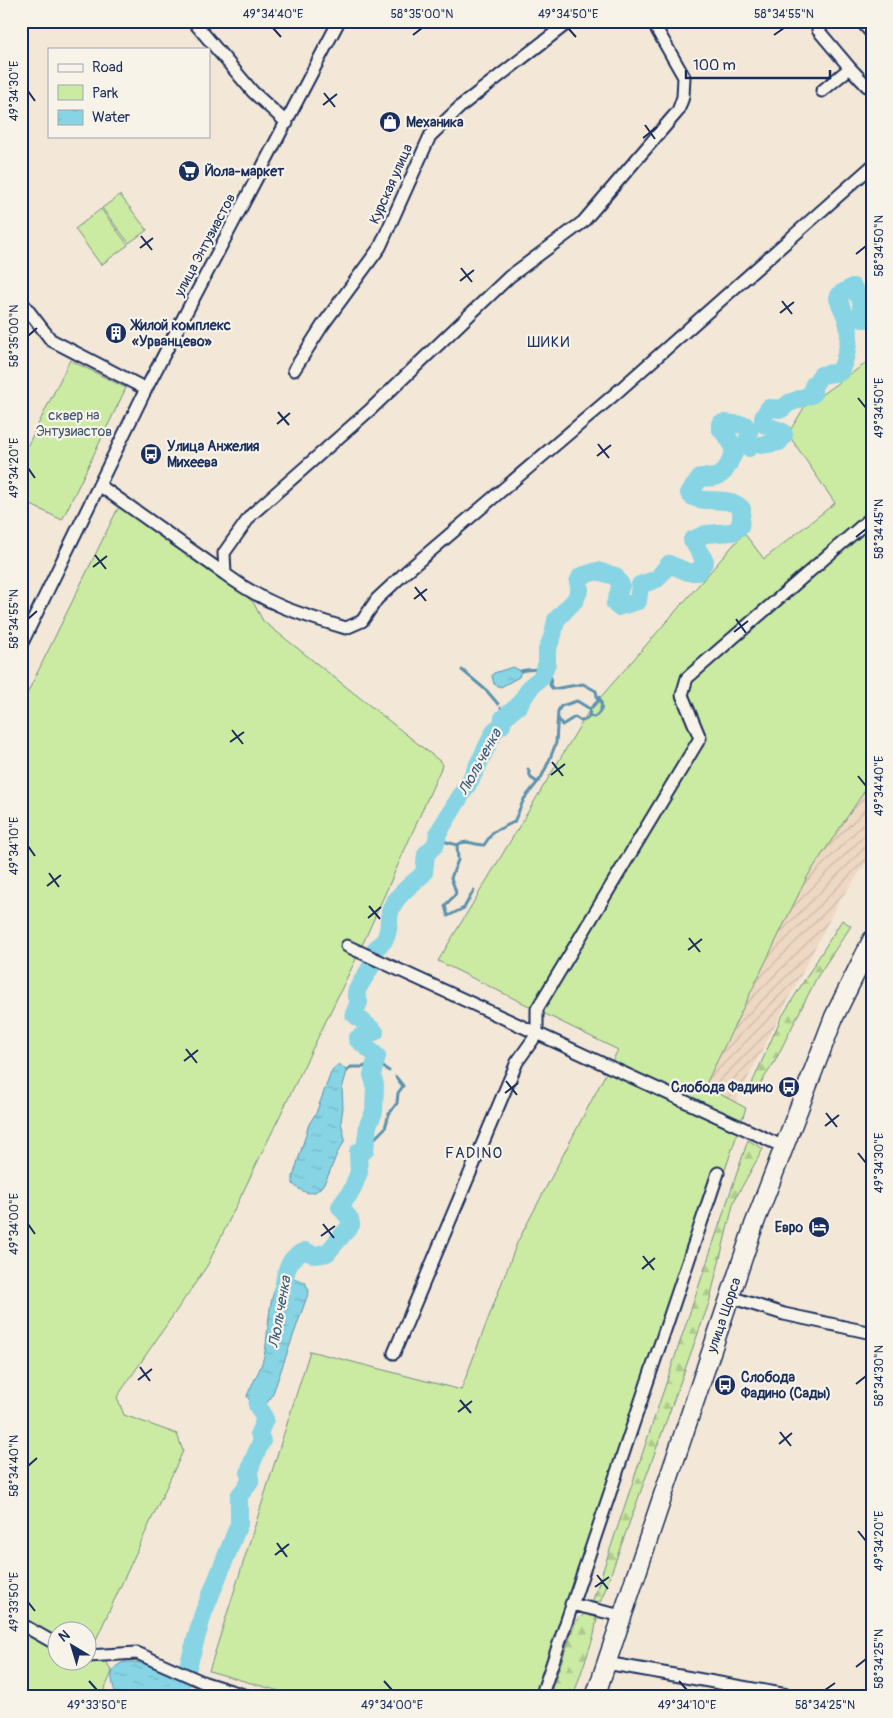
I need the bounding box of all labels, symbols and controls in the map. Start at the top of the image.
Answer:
text: 49°34'40"E [243,7,303,22]
text: 58°35'00"N [391,7,453,22]
text: 49°34'50"E [538,7,598,22]
text: 58°34'55"N [754,7,814,22]
legend [48,48,210,138]
scale bar [686,48,829,80]
text: 100 m [693,56,736,75]
text: Road [92,58,123,77]
text: 49°34'30"E [7,61,22,121]
text: Park [92,84,119,103]
text: Water [92,108,131,127]
shop icon: Механика [378,110,402,134]
place label: Механика [406,114,464,131]
street label: Курская улица [366,141,416,227]
supermarket icon: Йола-маркет [177,159,201,183]
place label: Йола-маркет [205,163,285,180]
street label: улица Энтузиастов [170,191,239,300]
text: 58°34'50"N [872,215,887,277]
text: 58°35'00"N [7,305,22,367]
place label: Жилой комплекс «Урванцево» [129,317,231,350]
building icon: Жилой комплекс «Урванцево» [104,321,128,345]
district label: ШИКИ [528,333,570,352]
text: 49°34'50"E [872,378,887,438]
park label: сквер на Энтузиастов [36,407,112,440]
text: 49°34'20"E [7,438,22,498]
place label: Улица Анжелия Михеева [167,438,260,471]
bus stop icon: Улица Анжелия Михеева [139,442,163,466]
text: 58°34'45"N [872,499,887,559]
text: 58°34'55"N [7,589,22,649]
water label: Люльченка [454,725,506,798]
text: 49°34'40"E [872,756,887,816]
text: 49°34'10"E [7,817,22,875]
bus stop icon: Слобода Фадино [777,1075,801,1099]
place label: Слобода Фадино [671,1079,773,1096]
text: 49°34'30"E [872,1133,887,1193]
district label: FADINO [445,1144,503,1163]
text: 49°34'00"E [7,1193,22,1255]
hotel icon: Евро [807,1215,831,1239]
place label: Евро [775,1219,803,1236]
water label: Люльченка [264,1274,296,1349]
street label: улица Щорса [703,1275,745,1356]
text: 58°34'30"N [872,1345,887,1407]
place label: Слобода Фадино (Сады) [740,1369,831,1402]
bus stop icon: Слобода Фадино (Сады) [713,1373,737,1397]
text: 58°34'40"N [7,1435,22,1497]
text: 49°34'20"E [872,1511,887,1571]
text: 49°33'50"E [7,1572,22,1632]
north arrow [48,1620,98,1670]
text: N [55,1627,73,1646]
text: 58°34'25"N [872,1629,887,1689]
text: 49°33'50"E [67,1698,127,1713]
text: 49°34'00"E [361,1698,423,1713]
text: 49°34'10"E [658,1698,716,1713]
text: 58°34'25"N [795,1698,855,1713]

